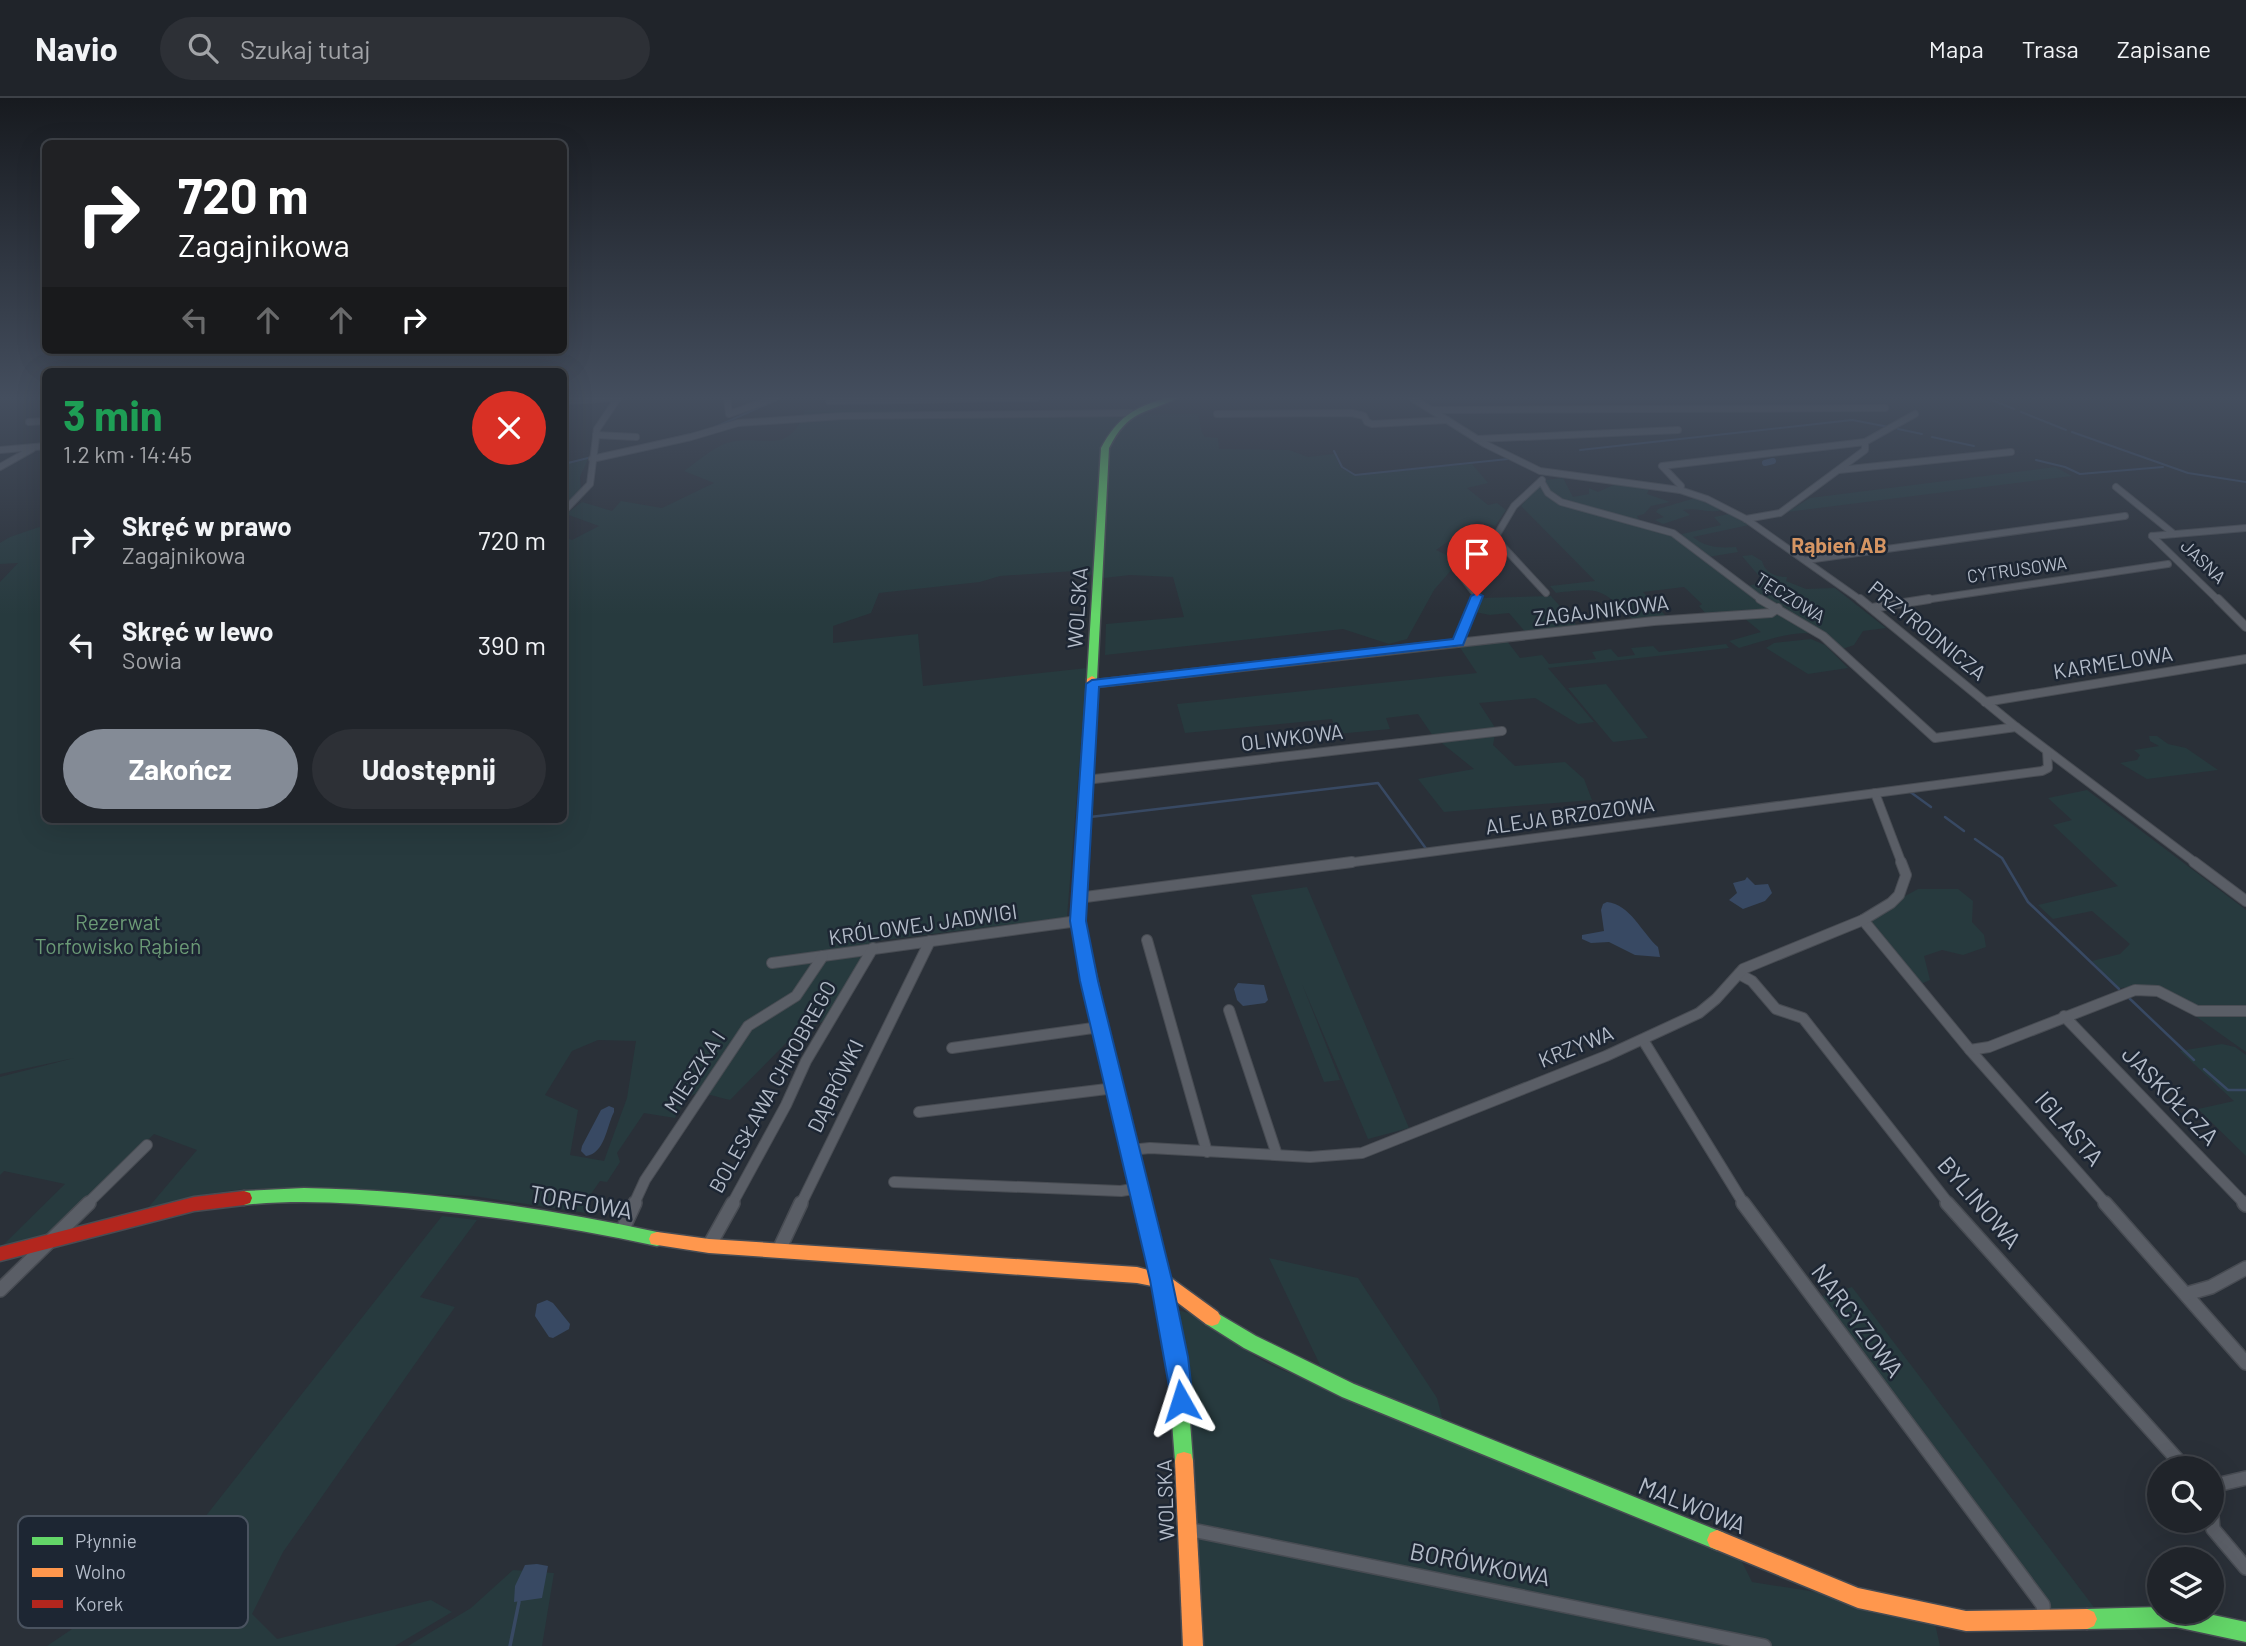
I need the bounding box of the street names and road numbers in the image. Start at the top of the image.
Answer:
street label: JASNA [2177,535,2231,588]
street label: CYTRUSOWA [1966,551,2068,587]
street label: WOLSKA [1061,566,1092,649]
street label: TĘCZOWA [1752,567,1830,627]
street label: PRZYRODNICZA [1864,575,1992,685]
street label: ZAGAJNIKOWA [1532,589,1670,630]
street label: KARMELOWA [2051,640,2175,683]
street label: OLIWKOWA [1239,718,1345,755]
street label: ALEJA BRZOZOWA [1484,790,1656,839]
street label: KRÓLOWEJ JADWIGI [827,898,1019,949]
street label: BOLESŁAWA CHROBREGO [703,976,841,1197]
street label: KRZYWA [1534,1019,1617,1072]
street label: MIESZKA I [658,1025,729,1117]
street label: DĄBRÓWKI [801,1035,868,1136]
street label: JASKÓŁCZA [2116,1039,2226,1151]
street label: IGLASTA [2030,1085,2110,1171]
street label: BYLINOWA [1932,1150,2028,1254]
street label: TORFOWA [528,1178,635,1225]
street label: NARCYZOWA [1806,1258,1910,1383]
street label: WOLSKA [1151,1459,1178,1541]
street label: MALWOWA [1635,1470,1751,1539]
street label: BORÓWKOWA [1408,1536,1553,1591]

